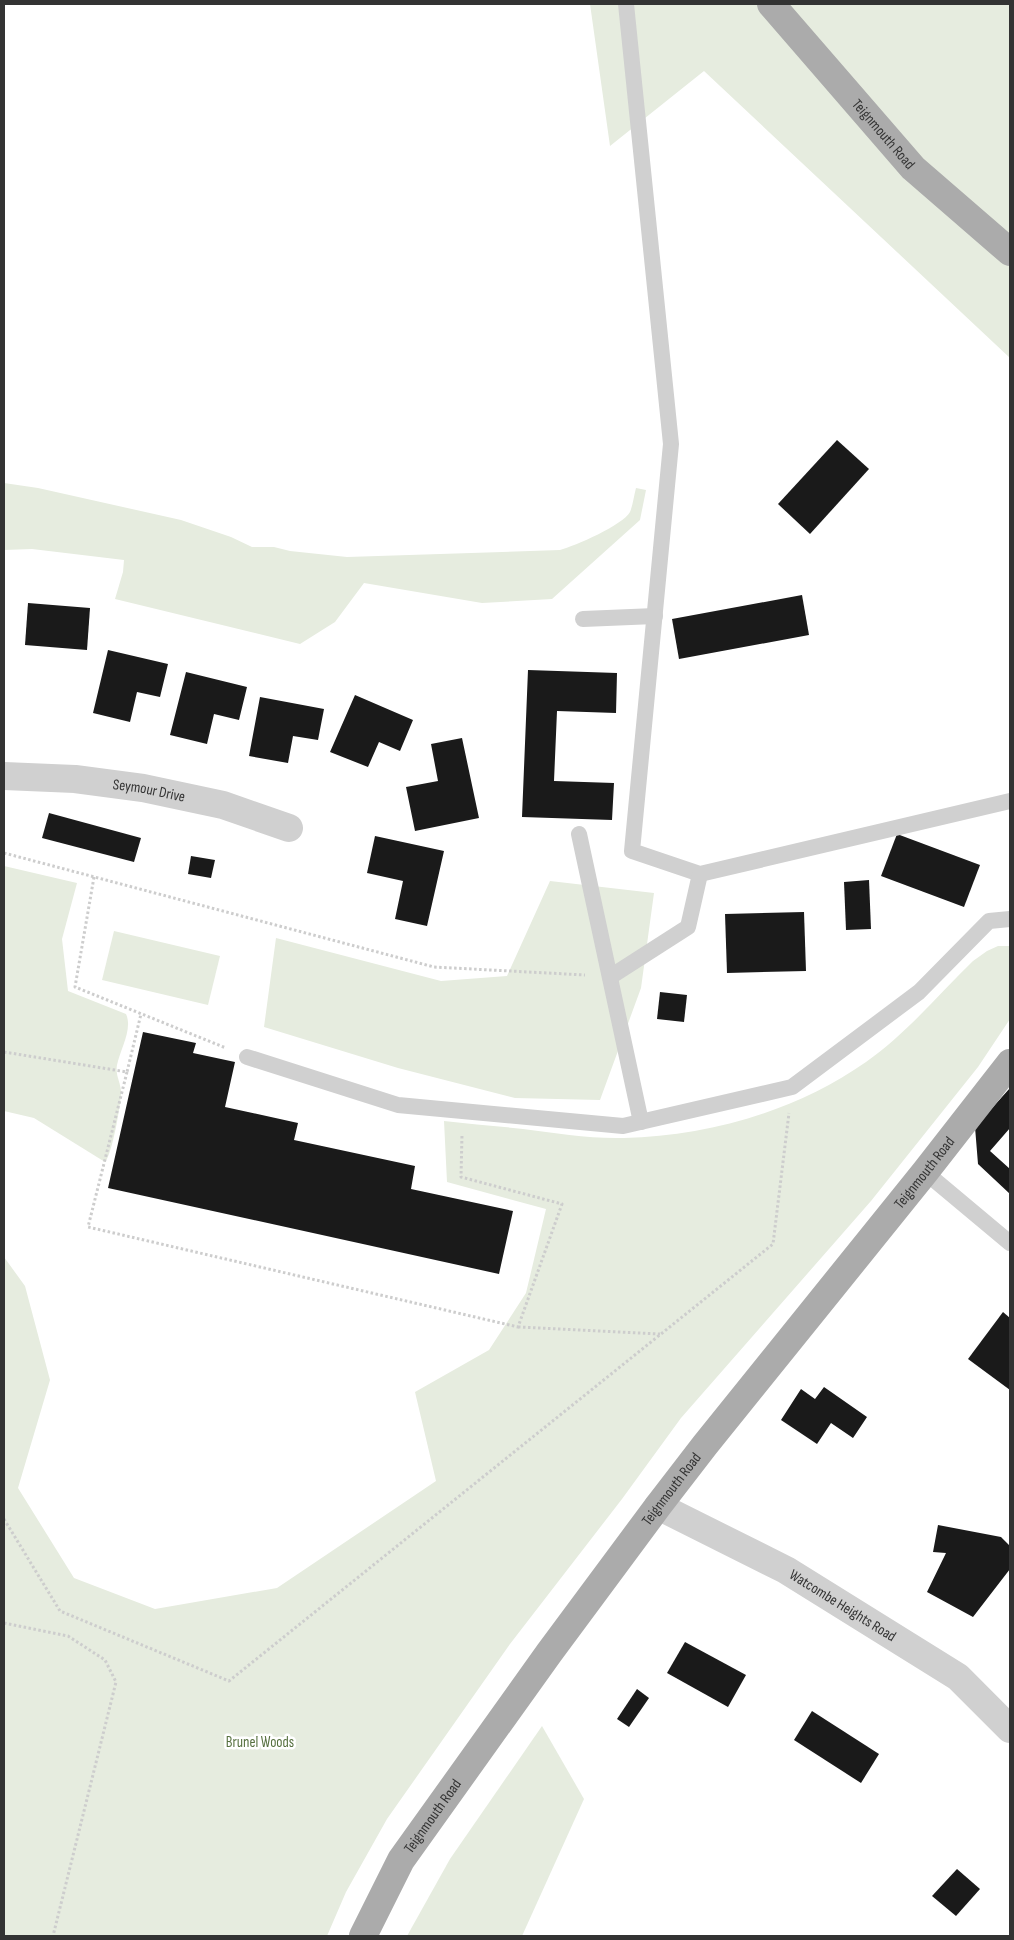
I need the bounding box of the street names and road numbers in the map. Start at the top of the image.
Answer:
street label: Teignmouth Road [848,95,919,173]
street label: Seymour Drive [112,775,187,807]
street label: Teignmouth Road [890,1133,959,1213]
street label: Teignmouth Road [638,1449,706,1530]
street label: Watcombe Heights Road [786,1565,900,1646]
street label: Teignmouth Road [400,1775,466,1857]

